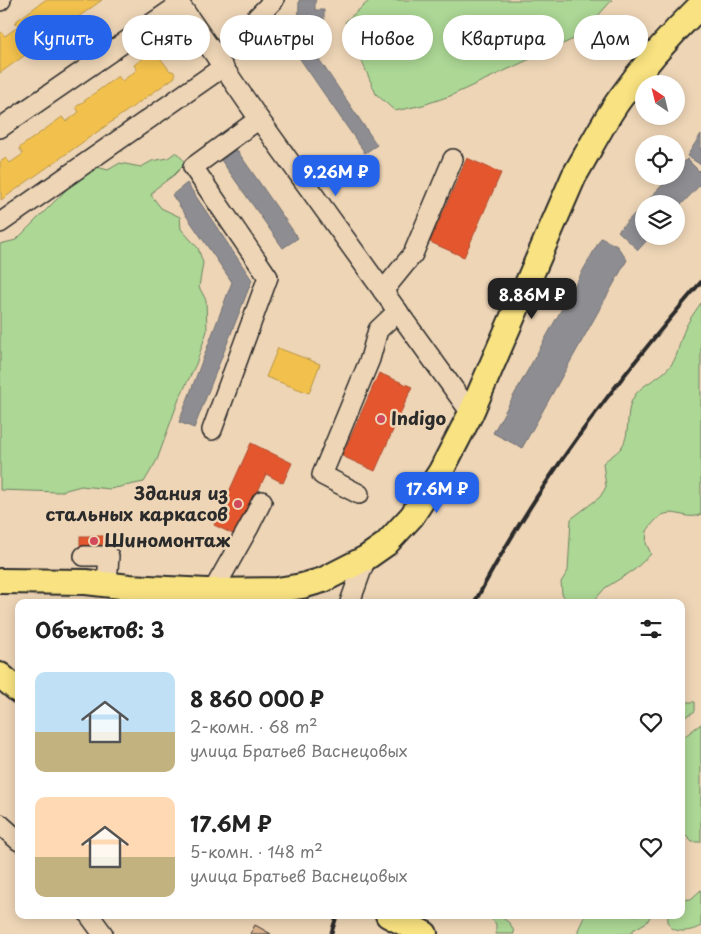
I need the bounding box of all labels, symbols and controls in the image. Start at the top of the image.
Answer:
chip: Купить [15,15,112,60]
chip: Снять [122,15,210,60]
chip: Фильтры [220,15,332,60]
chip: Новое [342,15,433,60]
chip: Квартира [443,15,564,60]
chip: Дом [574,15,648,60]
north arrow [635,75,685,125]
map controls [635,75,685,245]
button: locate [635,135,685,185]
pin: 9.26M ₽ [290,154,382,197]
text: 9.26M ₽ [304,159,368,183]
button: layers [635,195,685,245]
pin: 8.86M ₽ [486,278,578,320]
text: 8.86M ₽ [499,282,565,306]
place label: Indigo [391,404,446,431]
marker: Indigo [375,413,387,425]
pin: 17.6M ₽ [391,472,483,514]
text: 17.6M ₽ [406,476,468,500]
place label: Здания из стальных каркасов [45,479,228,527]
marker: Здания из стальных каркасов [232,498,244,510]
place label: Шиномонтаж [104,526,231,553]
marker: Шиномонтаж [88,535,100,547]
text: Объектов: 3 [35,613,165,645]
icon: filters [637,615,665,643]
text: 8 860 000 ₽ [190,682,324,714]
icon: home [75,692,135,752]
icon: heart [637,708,665,736]
text: 2-комн. · 68 m² [190,714,317,738]
text: улица Братьев Васнецовых [190,738,407,762]
text: 17.6M ₽ [190,807,272,839]
icon: home [75,817,135,877]
icon: heart [637,833,665,861]
text: 5-комн. · 148 m² [190,839,323,863]
text: улица Братьев Васнецовых [190,863,407,887]

